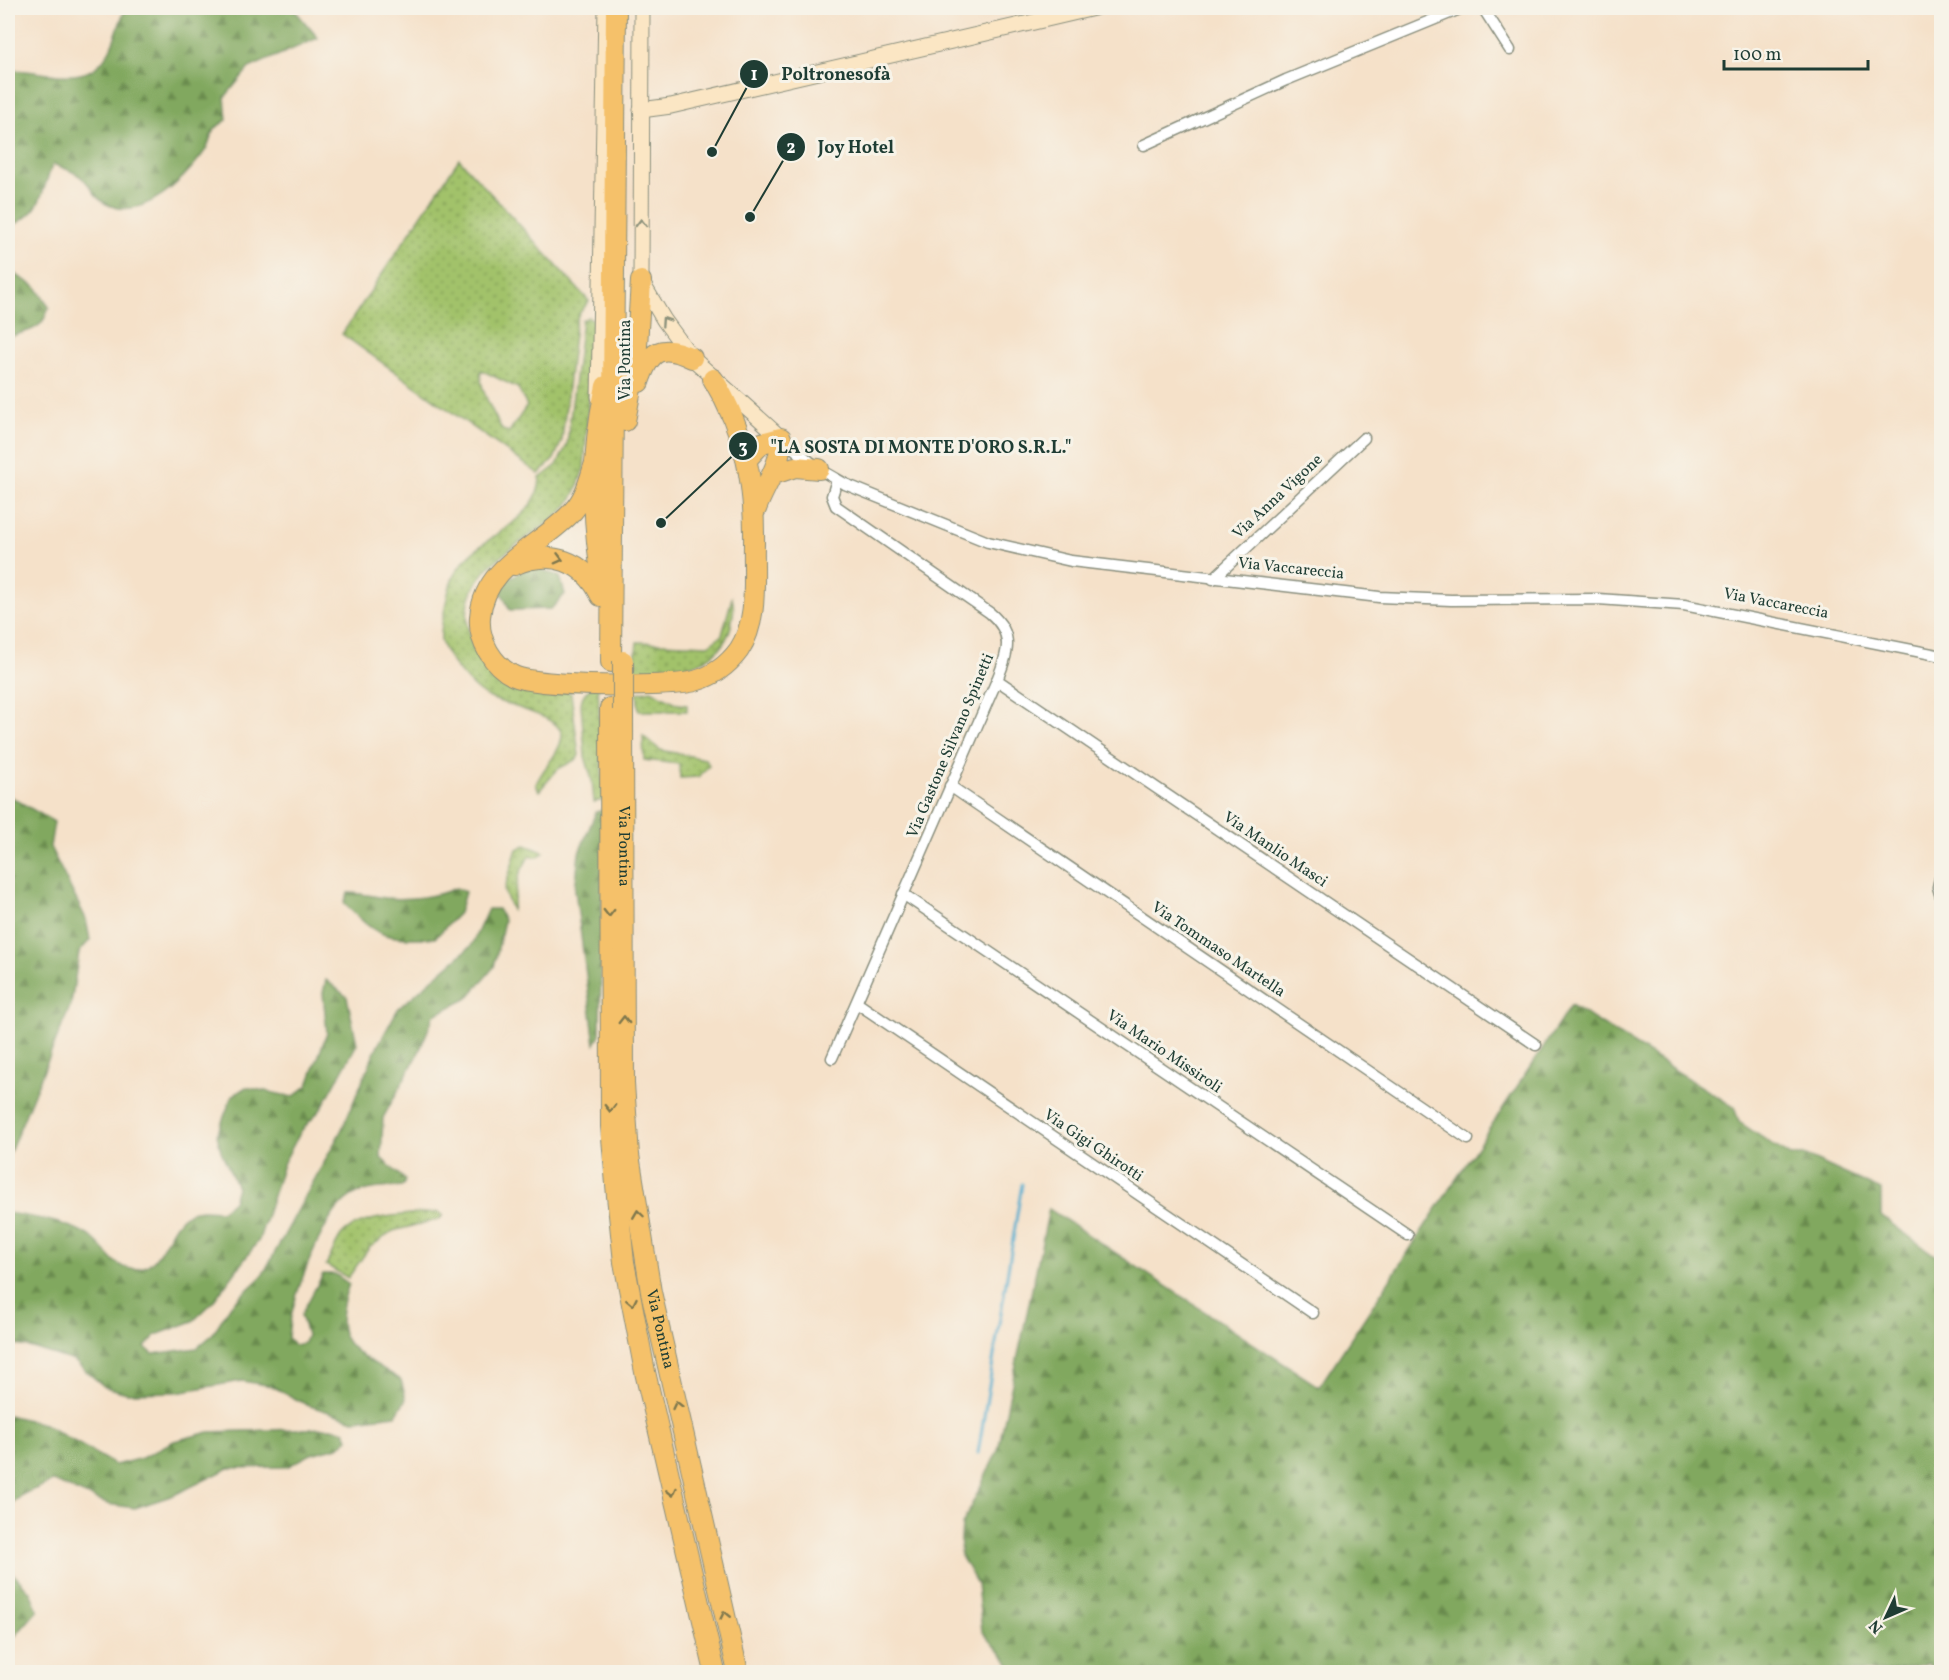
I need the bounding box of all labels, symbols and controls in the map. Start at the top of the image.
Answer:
scale bar [1724,33,1868,71]
text: 100 m [1733,43,1782,68]
callout: Poltronesofà [739,56,903,92]
text: 1 [750,63,758,88]
text: Poltronesofà [781,63,891,88]
callout: Joy Hotel [776,129,907,165]
text: 2 [786,136,796,161]
text: Joy Hotel [817,136,894,161]
one-way arrow [635,218,648,227]
one-way arrow [660,317,672,327]
street label: Via Pontina [615,319,637,401]
callout: "LA SOSTA DI MONTE D'ORO S.R.L." [728,428,1083,464]
text: 3 [738,436,748,461]
text: "LA SOSTA DI MONTE D'ORO S.R.L." [770,436,1072,461]
street label: Via Anna Vigone [1228,449,1328,545]
one-way arrow [553,552,564,564]
street label: Via Vaccareccia [1237,552,1345,586]
street label: Via Vaccareccia [1721,583,1831,625]
street label: Via Gastone Silvano Spinetti [902,650,1000,842]
street label: Via Pontina [612,805,634,887]
street label: Via Manlio Masci [1218,807,1332,893]
street label: Via Tommaso Martella [1147,897,1289,1003]
one-way arrow [603,909,615,918]
street label: Via Mario Missiroli [1102,1005,1226,1099]
one-way arrow [618,1015,630,1024]
one-way arrow [604,1104,617,1113]
street label: Via Gigi Ghirotti [1039,1104,1147,1188]
one-way arrow [632,1209,644,1219]
street label: Via Pontina [640,1287,679,1371]
one-way arrow [625,1296,638,1306]
one-way arrow [672,1400,685,1410]
one-way arrow [665,1487,678,1497]
north arrow [1856,1587,1916,1647]
one-way arrow [719,1611,732,1621]
text: N [1864,1614,1889,1638]

